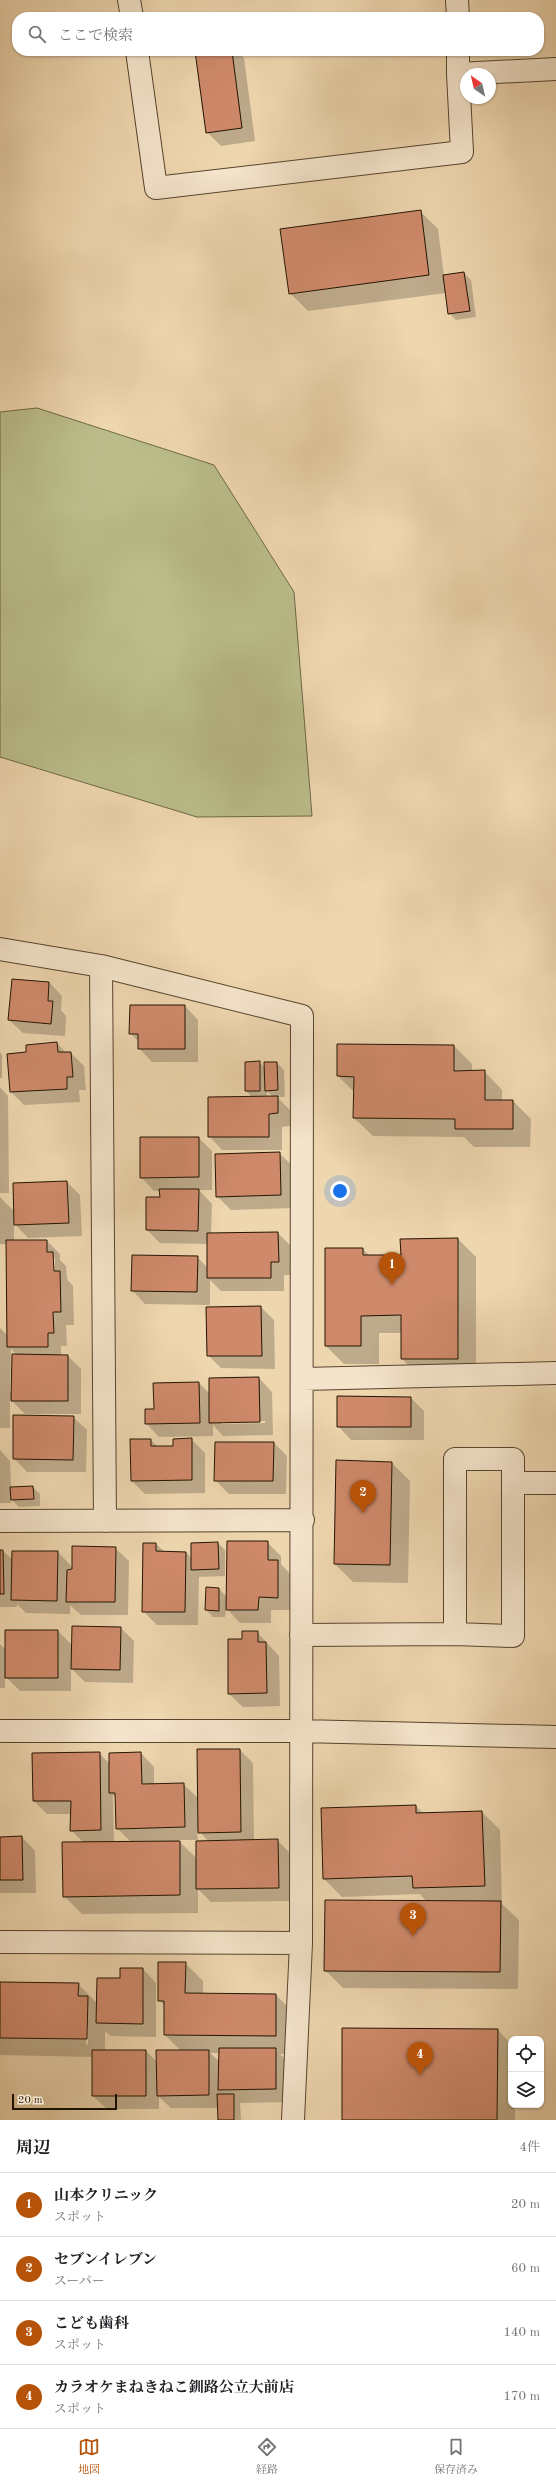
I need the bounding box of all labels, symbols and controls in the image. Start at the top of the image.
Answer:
search box [12,12,544,56]
icon: search [26,23,48,45]
text: ここで検索 [58,29,133,44]
north arrow [460,68,496,104]
your location [330,1181,350,1201]
pin: 1 [379,1252,405,1285]
pin: 2 [350,1480,376,1513]
pin: 3 [400,1903,426,1936]
map controls [508,2036,544,2108]
button: locate [508,2036,544,2072]
pin: 4 [407,2042,433,2075]
button: layers [508,2072,544,2108]
scale bar [12,2092,117,2111]
text: 20 m [18,2095,43,2106]
text: 周辺 [16,2140,50,2157]
text: 4件 [519,2141,540,2154]
text: 山本クリニック [54,2189,158,2204]
text: 1 [25,2198,33,2211]
text: 20 m [511,2198,540,2211]
text: スポット [54,2211,106,2224]
text: セブンイレブン [54,2253,157,2268]
text: 2 [25,2262,33,2275]
text: 60 m [511,2262,540,2275]
text: スーパー [54,2275,105,2288]
text: こども歯科 [54,2317,129,2332]
text: 3 [25,2326,33,2339]
text: 140 m [503,2326,540,2339]
text: スポット [54,2339,106,2352]
text: カラオケまねきねこ釧路公立大前店 [54,2381,294,2396]
text: 4 [25,2390,33,2403]
text: 170 m [503,2390,540,2403]
text: スポット [54,2403,106,2416]
tab: 地図 [78,2436,100,2478]
tab: 経路 [256,2436,278,2478]
tab: 保存済み [434,2436,478,2478]

